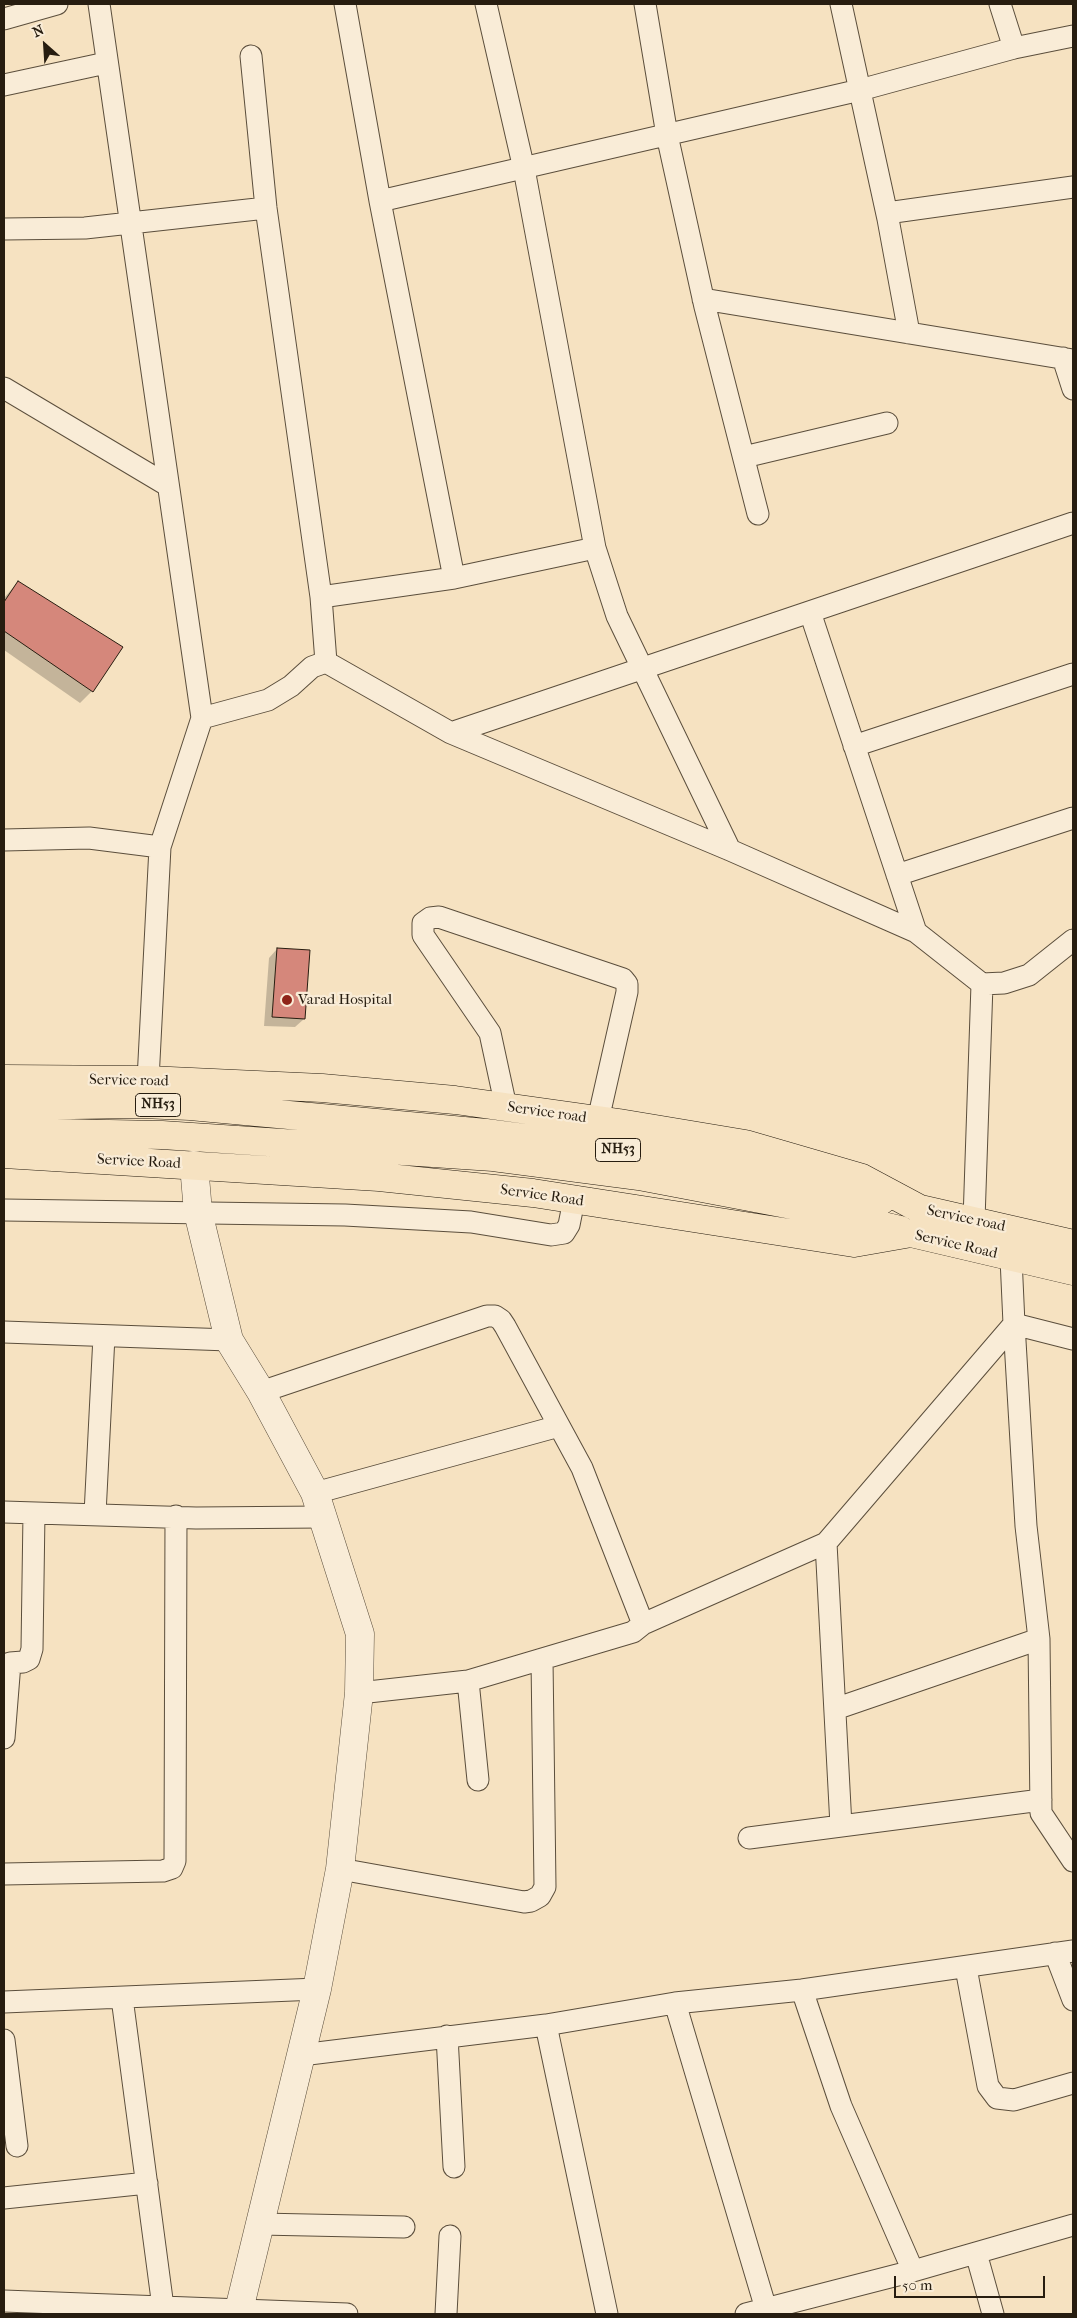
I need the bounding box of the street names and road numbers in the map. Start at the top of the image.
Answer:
street label: Service road [89,1071,169,1091]
road number: NH53 [136,1094,180,1116]
street label: Service road [506,1099,588,1127]
road number: NH53 [596,1138,640,1162]
street label: Service Road [97,1151,181,1173]
street label: Service Road [499,1181,585,1211]
street label: Service road [925,1202,1007,1236]
street label: Service Road [913,1227,999,1263]

